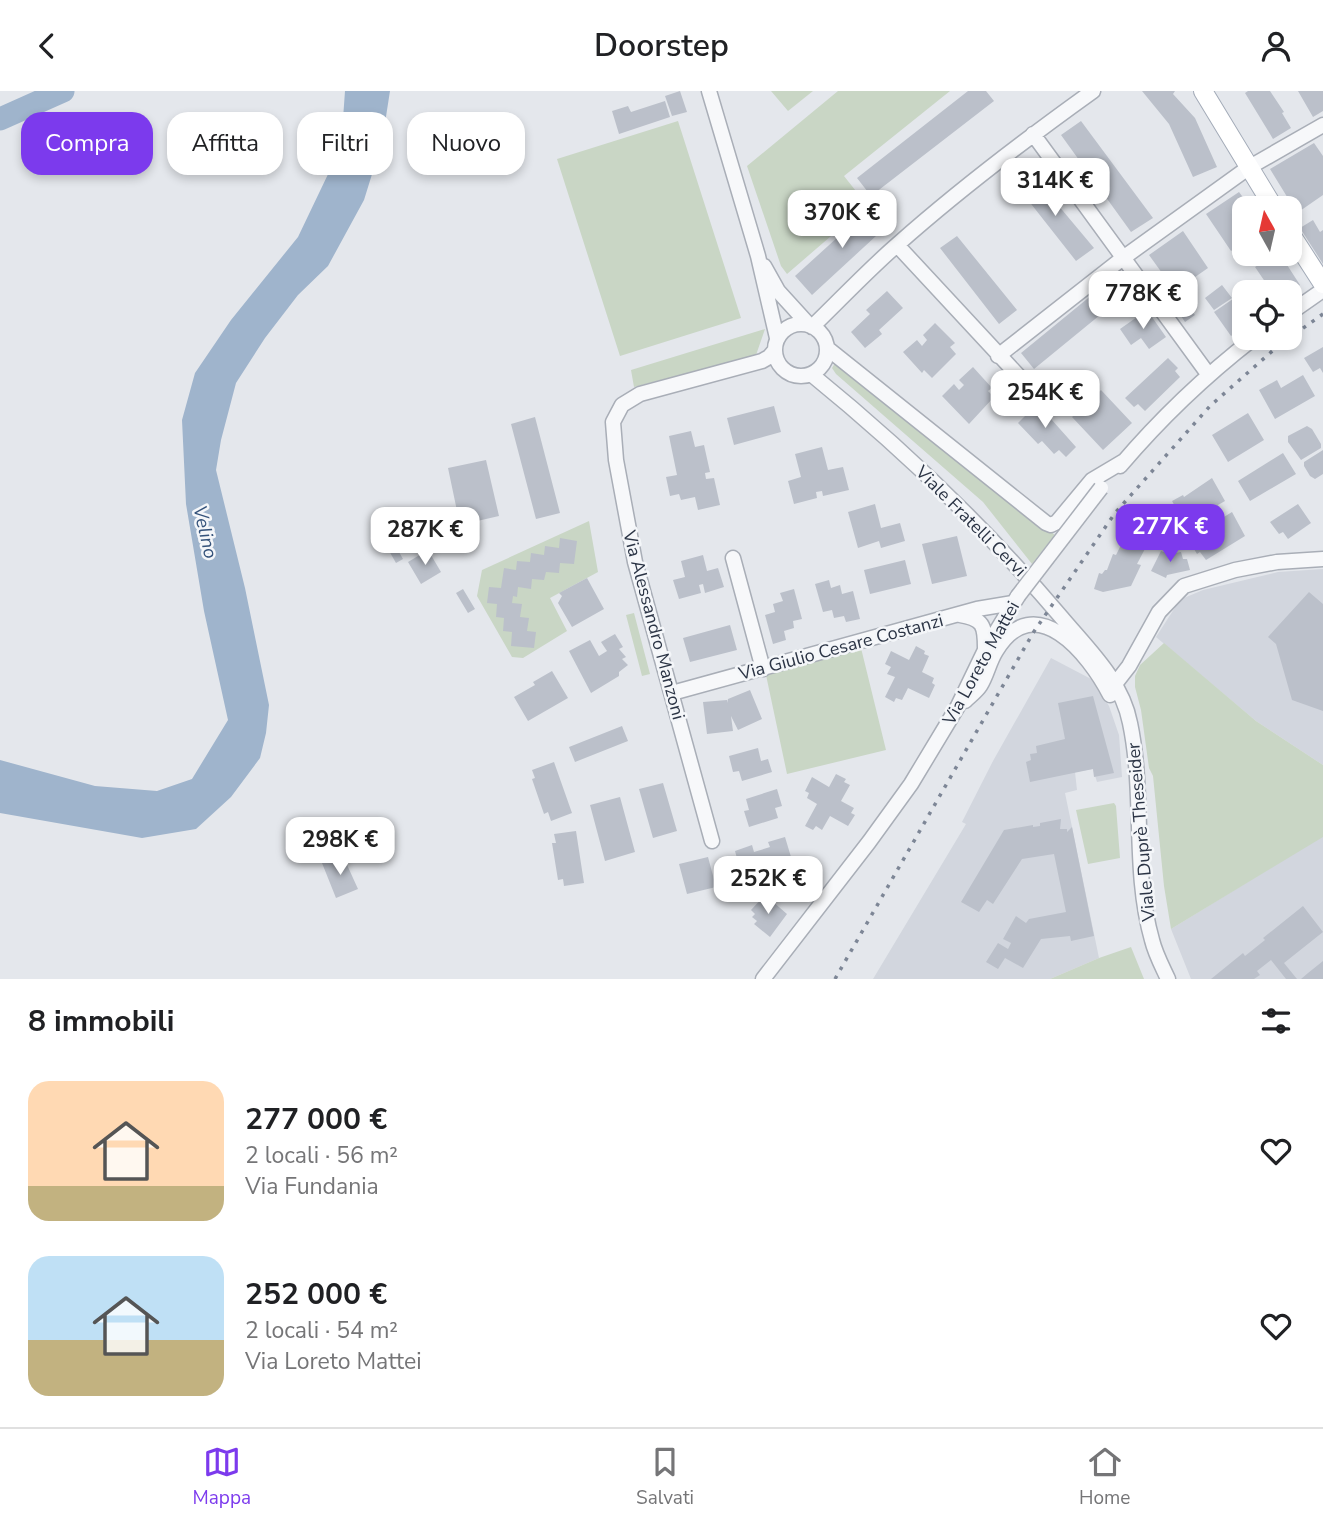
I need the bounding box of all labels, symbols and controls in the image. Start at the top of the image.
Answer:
text: Doorstep [594,24,729,67]
icon: back [28,27,66,65]
icon: person [1257,27,1295,65]
chip: Compra [21,112,153,175]
chip: Affitta [167,112,283,175]
chip: Filtri [297,112,393,175]
chip: Nuovo [407,112,525,175]
pin: 314K € [998,159,1112,218]
text: 314K € [1017,165,1093,196]
pin: 370K € [785,191,899,250]
north arrow [1232,196,1302,266]
map controls [1232,196,1302,350]
text: 370K € [804,197,880,228]
pin: 778K € [1086,271,1200,331]
text: 778K € [1105,278,1181,309]
button: locate [1232,280,1302,350]
pin: 254K € [988,371,1102,430]
text: 254K € [1007,377,1083,408]
street label: Viale Fratelli Cervi [910,460,1032,582]
water label: Velino [186,503,224,561]
pin: 277K € [1113,505,1227,564]
pin: 287K € [368,507,482,567]
text: 277K € [1132,511,1208,542]
text: 287K € [387,514,463,545]
street label: Via Alessandro Manzoni [617,527,691,722]
street label: Via Loreto Mattei [937,597,1025,730]
street label: Via Giulio Cesare Costanzi [735,608,946,686]
street label: Viale Duprè Theseider [1121,741,1161,924]
pin: 298K € [283,817,397,877]
text: 298K € [302,824,378,855]
pin: 252K € [711,857,825,916]
text: 252K € [730,863,806,894]
text: 8 immobili [28,1001,175,1042]
icon: filters [1257,1002,1295,1040]
text: 277 000 € [245,1099,387,1140]
icon: home [84,1109,168,1193]
icon: heart [1257,1132,1295,1170]
text: 2 locali · 56 m² [245,1140,398,1171]
text: Via Fundania [245,1171,379,1202]
text: 252 000 € [245,1274,387,1315]
icon: home [84,1284,168,1368]
icon: heart [1257,1307,1295,1345]
text: 2 locali · 54 m² [245,1315,398,1346]
text: Via Loreto Mattei [245,1346,422,1377]
tab: Mappa [193,1443,251,1511]
tab: Salvati [636,1443,694,1511]
tab: Home [1079,1443,1130,1511]

